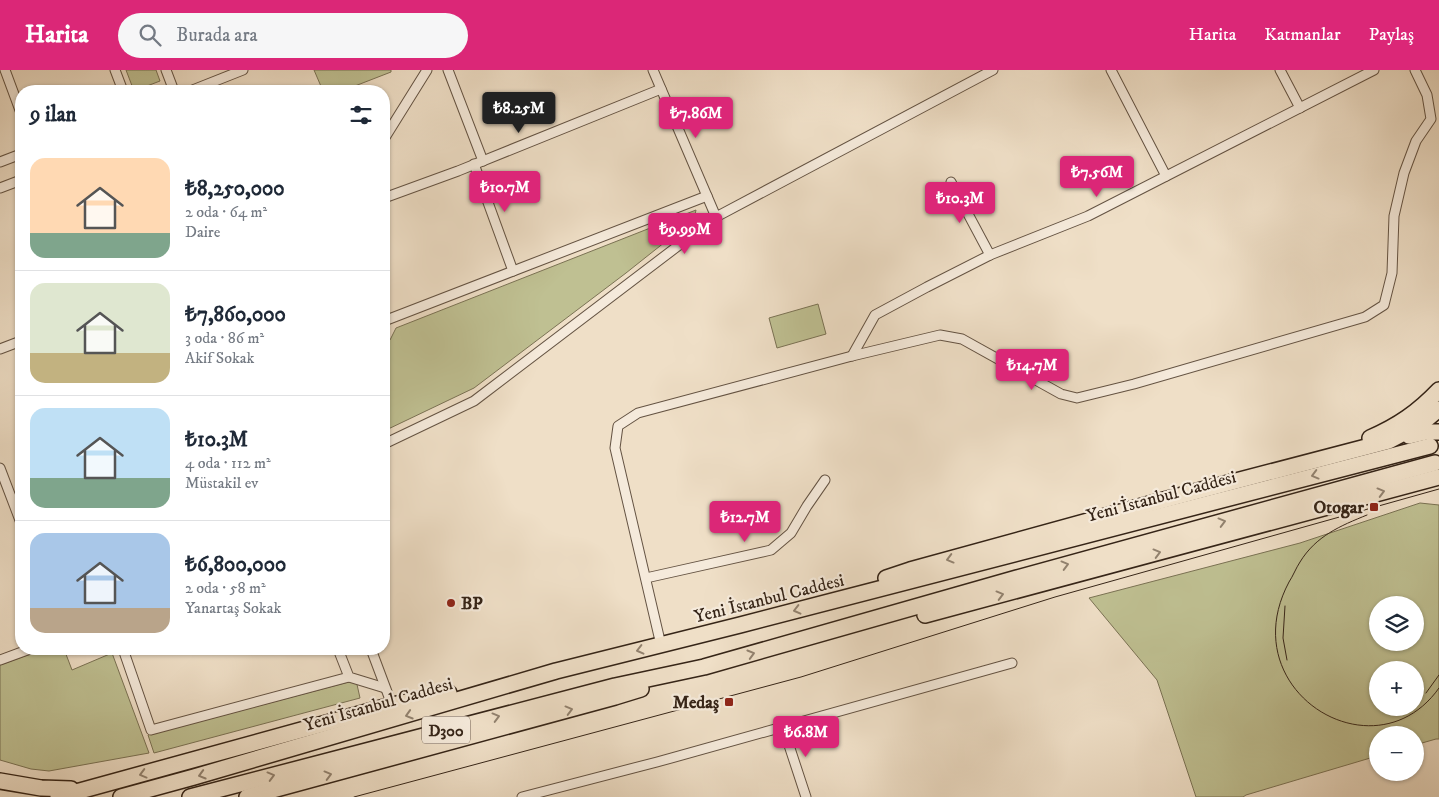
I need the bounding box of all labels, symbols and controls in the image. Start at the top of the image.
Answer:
search box [118,13,468,58]
text: Harita [25,20,88,50]
icon: search [136,21,164,49]
text: Burada ara [176,24,258,47]
text: Harita [1189,24,1236,46]
text: Katmanlar [1264,24,1341,46]
text: Paylaş [1369,24,1414,46]
pin: ₺8.25M [478,92,560,134]
pin: ₺7.86M [655,97,737,139]
text: ₺8.25M [493,98,545,118]
icon: filters [347,101,375,129]
text: 9 ilan [30,102,77,128]
text: ₺7.86M [670,103,722,123]
pin: ₺7.56M [1056,156,1138,198]
text: ₺7.56M [1071,162,1123,182]
pin: ₺10.7M [464,170,546,213]
text: ₺8,250,000 [185,176,285,202]
text: ₺10.7M [480,177,530,197]
icon: home [70,178,130,238]
pin: ₺10.3M [919,182,1001,224]
text: ₺10.3M [936,188,984,208]
text: 2 oda · 64 m² [185,202,267,222]
pin: ₺9.99M [644,212,726,255]
text: ₺9.99M [659,219,711,239]
text: Daire [185,222,220,242]
text: ₺7,860,000 [185,302,286,328]
icon: home [70,303,130,363]
text: 3 oda · 86 m² [185,328,264,348]
text: Akif Sokak [185,348,255,368]
pin: ₺14.7M [991,348,1073,391]
text: ₺14.7M [1007,355,1057,375]
text: ₺10.3M [185,427,248,453]
icon: home [70,428,130,488]
text: 4 oda · 112 m² [185,453,271,473]
street label: Yeni İstanbul Caddesi [1084,465,1238,528]
one-way arrow [1312,470,1320,480]
text: Müstakil ev [185,473,258,493]
one-way arrow [1377,488,1385,498]
place label: Otogar [1314,497,1364,519]
pin: ₺12.7M [704,500,786,543]
marker: Otogar [1368,501,1380,513]
text: ₺12.7M [720,507,770,527]
one-way arrow [1217,517,1225,527]
one-way arrow [1152,548,1160,558]
text: ₺6,800,000 [185,552,286,578]
icon: home [70,553,130,613]
one-way arrow [946,553,954,563]
one-way arrow [1060,560,1069,570]
street label: Yeni İstanbul Caddesi [692,569,847,628]
text: 2 oda · 58 m² [185,578,266,598]
one-way arrow [996,590,1004,601]
place label: BP [461,593,483,615]
map controls [1369,596,1424,781]
button: layers [1369,596,1424,651]
marker: BP [445,597,457,609]
text: Yanartaş Sokak [185,598,281,618]
one-way arrow [793,604,802,615]
one-way arrow [635,644,644,655]
one-way arrow [746,649,755,660]
button: + [1369,661,1424,716]
street label: Yeni İstanbul Caddesi [301,672,455,737]
place label: Medaş [673,692,719,714]
marker: Medaş [723,696,735,708]
one-way arrow [564,705,572,715]
one-way arrow [405,709,413,719]
one-way arrow [492,712,500,722]
road number: D300 [422,716,470,744]
pin: ₺6.8M [771,716,841,758]
text: ₺6.8M [784,722,828,742]
button: − [1369,726,1424,781]
one-way arrow [138,768,147,779]
one-way arrow [198,769,207,780]
one-way arrow [323,770,332,781]
one-way arrow [267,771,276,782]

